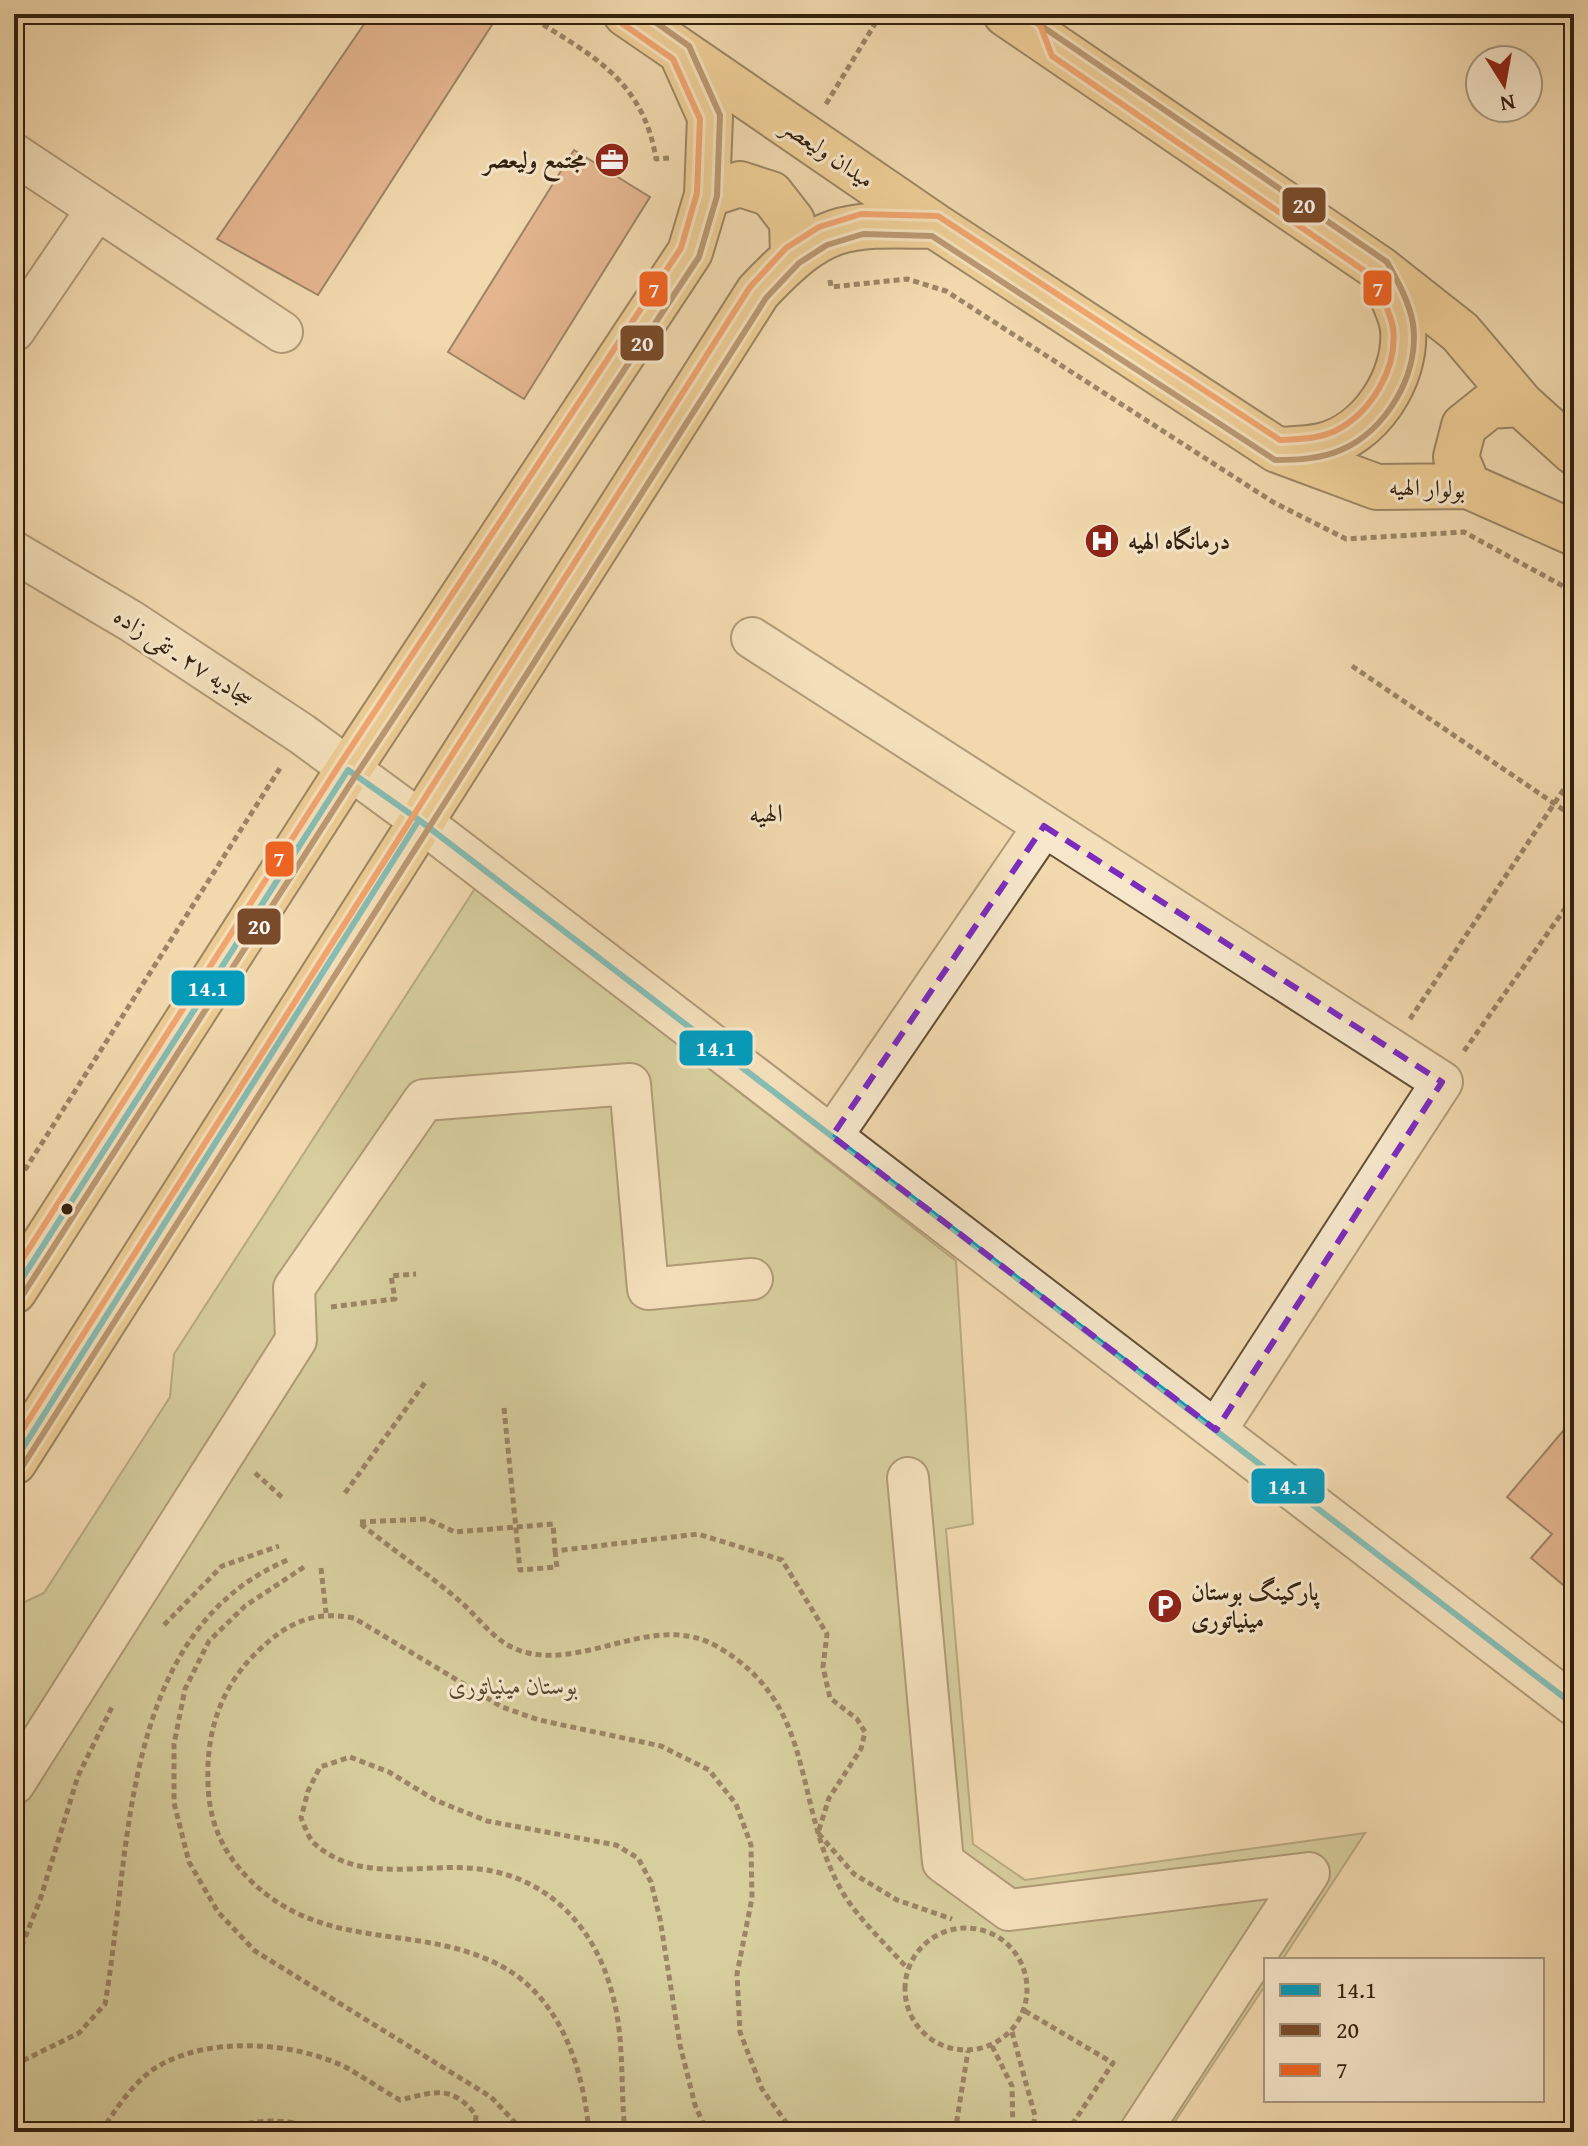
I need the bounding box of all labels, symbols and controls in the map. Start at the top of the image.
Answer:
north arrow [1464,44,1544,124]
text: N [1497,87,1518,121]
street label: میدان ولیعصر [773,107,881,196]
office icon: مجتمع ولیعصر [593,141,631,179]
place label: مجتمع ولیعصر [480,142,586,182]
line badge: 20 [1281,186,1327,224]
text: 20 [1293,189,1315,221]
line badge: 7 [1362,269,1393,307]
line badge: 7 [638,270,669,308]
text: 7 [1372,272,1384,304]
text: 7 [648,273,660,305]
line badge: 20 [619,324,665,362]
text: 20 [631,327,653,359]
street label: بولوار الهیه [1388,469,1466,506]
hospital icon: درمانگاه الهیه [1083,522,1121,560]
place label: درمانگاه الهیه [1128,523,1230,558]
street label: سجادیه ۲۷ ـ تقی زاده [107,598,261,715]
district label: الهیه [749,793,783,832]
line badge: 7 [264,840,295,878]
text: 7 [273,842,285,874]
line badge: 20 [236,907,282,946]
text: 20 [248,910,270,942]
line badge: 14.1 [170,969,246,1007]
text: 14.1 [188,972,228,1004]
line badge: 14.1 [678,1029,754,1067]
text: 14.1 [696,1032,736,1064]
unlabelled marker [59,1201,75,1217]
line badge: 14.1 [1250,1467,1326,1505]
text: 14.1 [1268,1470,1308,1502]
place label: پارکینگ بوستان مینیاتوری [1191,1574,1320,1637]
parking icon: پارکینگ بوستان مینیاتوری [1146,1587,1184,1625]
park label: بوستان مینیاتوری [448,1668,578,1703]
legend [1264,1958,1544,2102]
text: 14.1 [1336,1972,1377,2007]
text: 20 [1336,2012,1359,2047]
text: 7 [1336,2052,1348,2087]

